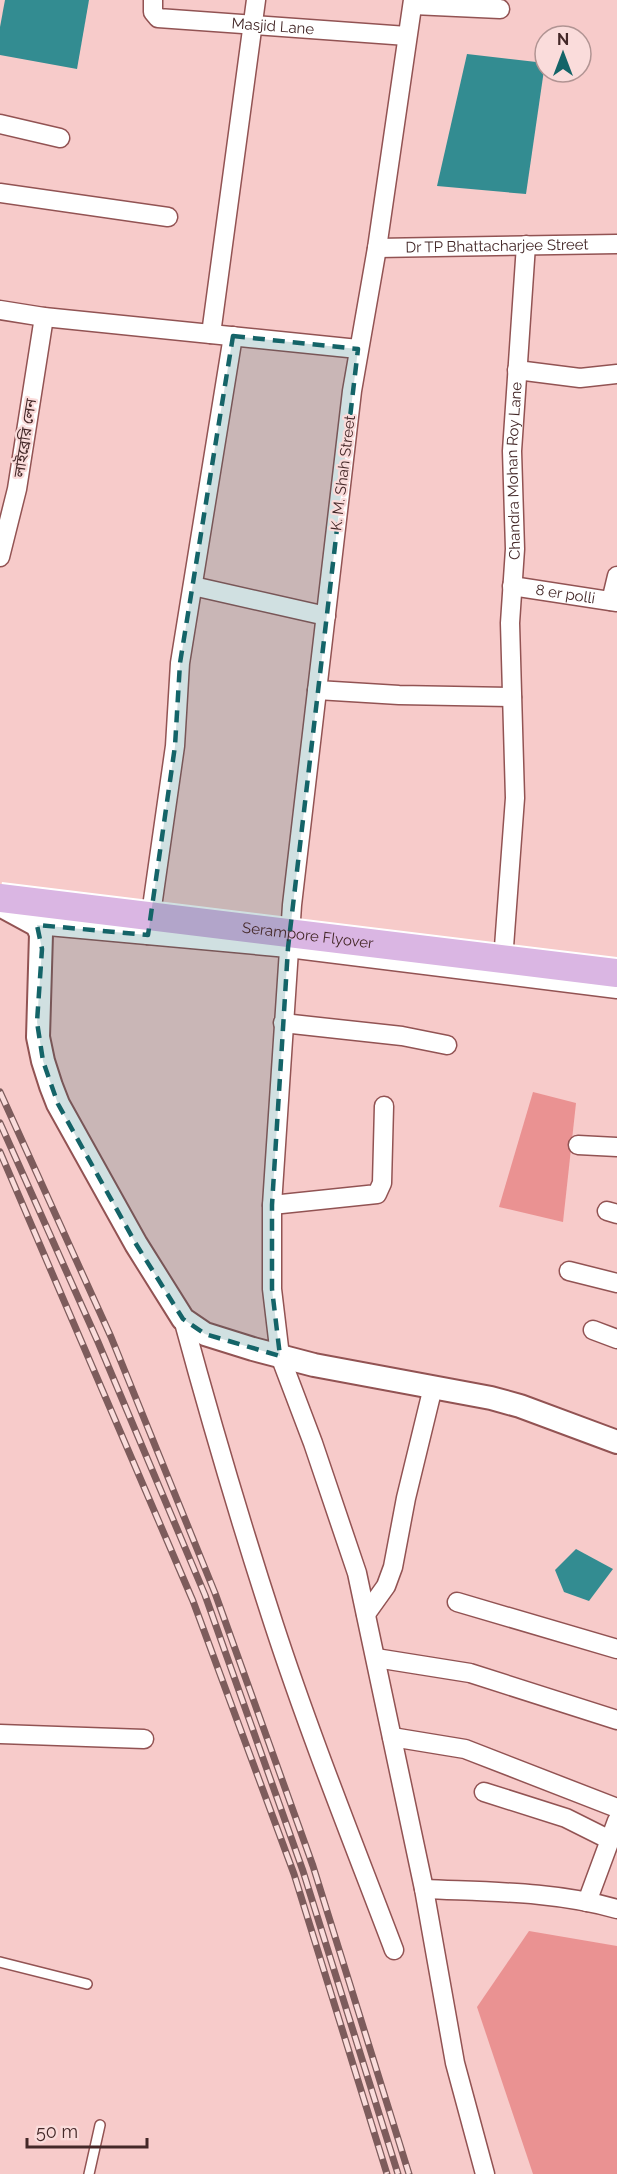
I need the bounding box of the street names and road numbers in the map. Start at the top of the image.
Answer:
street label: Masjid Lane [231,14,315,38]
street label: Dr TP Bhattacharjee Street [405,235,589,257]
street label: Chandra Mohan Roy Lane [503,381,526,560]
street label: লাইব্রেরি লেন [10,396,40,480]
street label: K. M. Shah Street [327,414,359,532]
street label: 8 er polli [534,581,596,608]
street label: Serampore Flyover [241,919,375,952]

